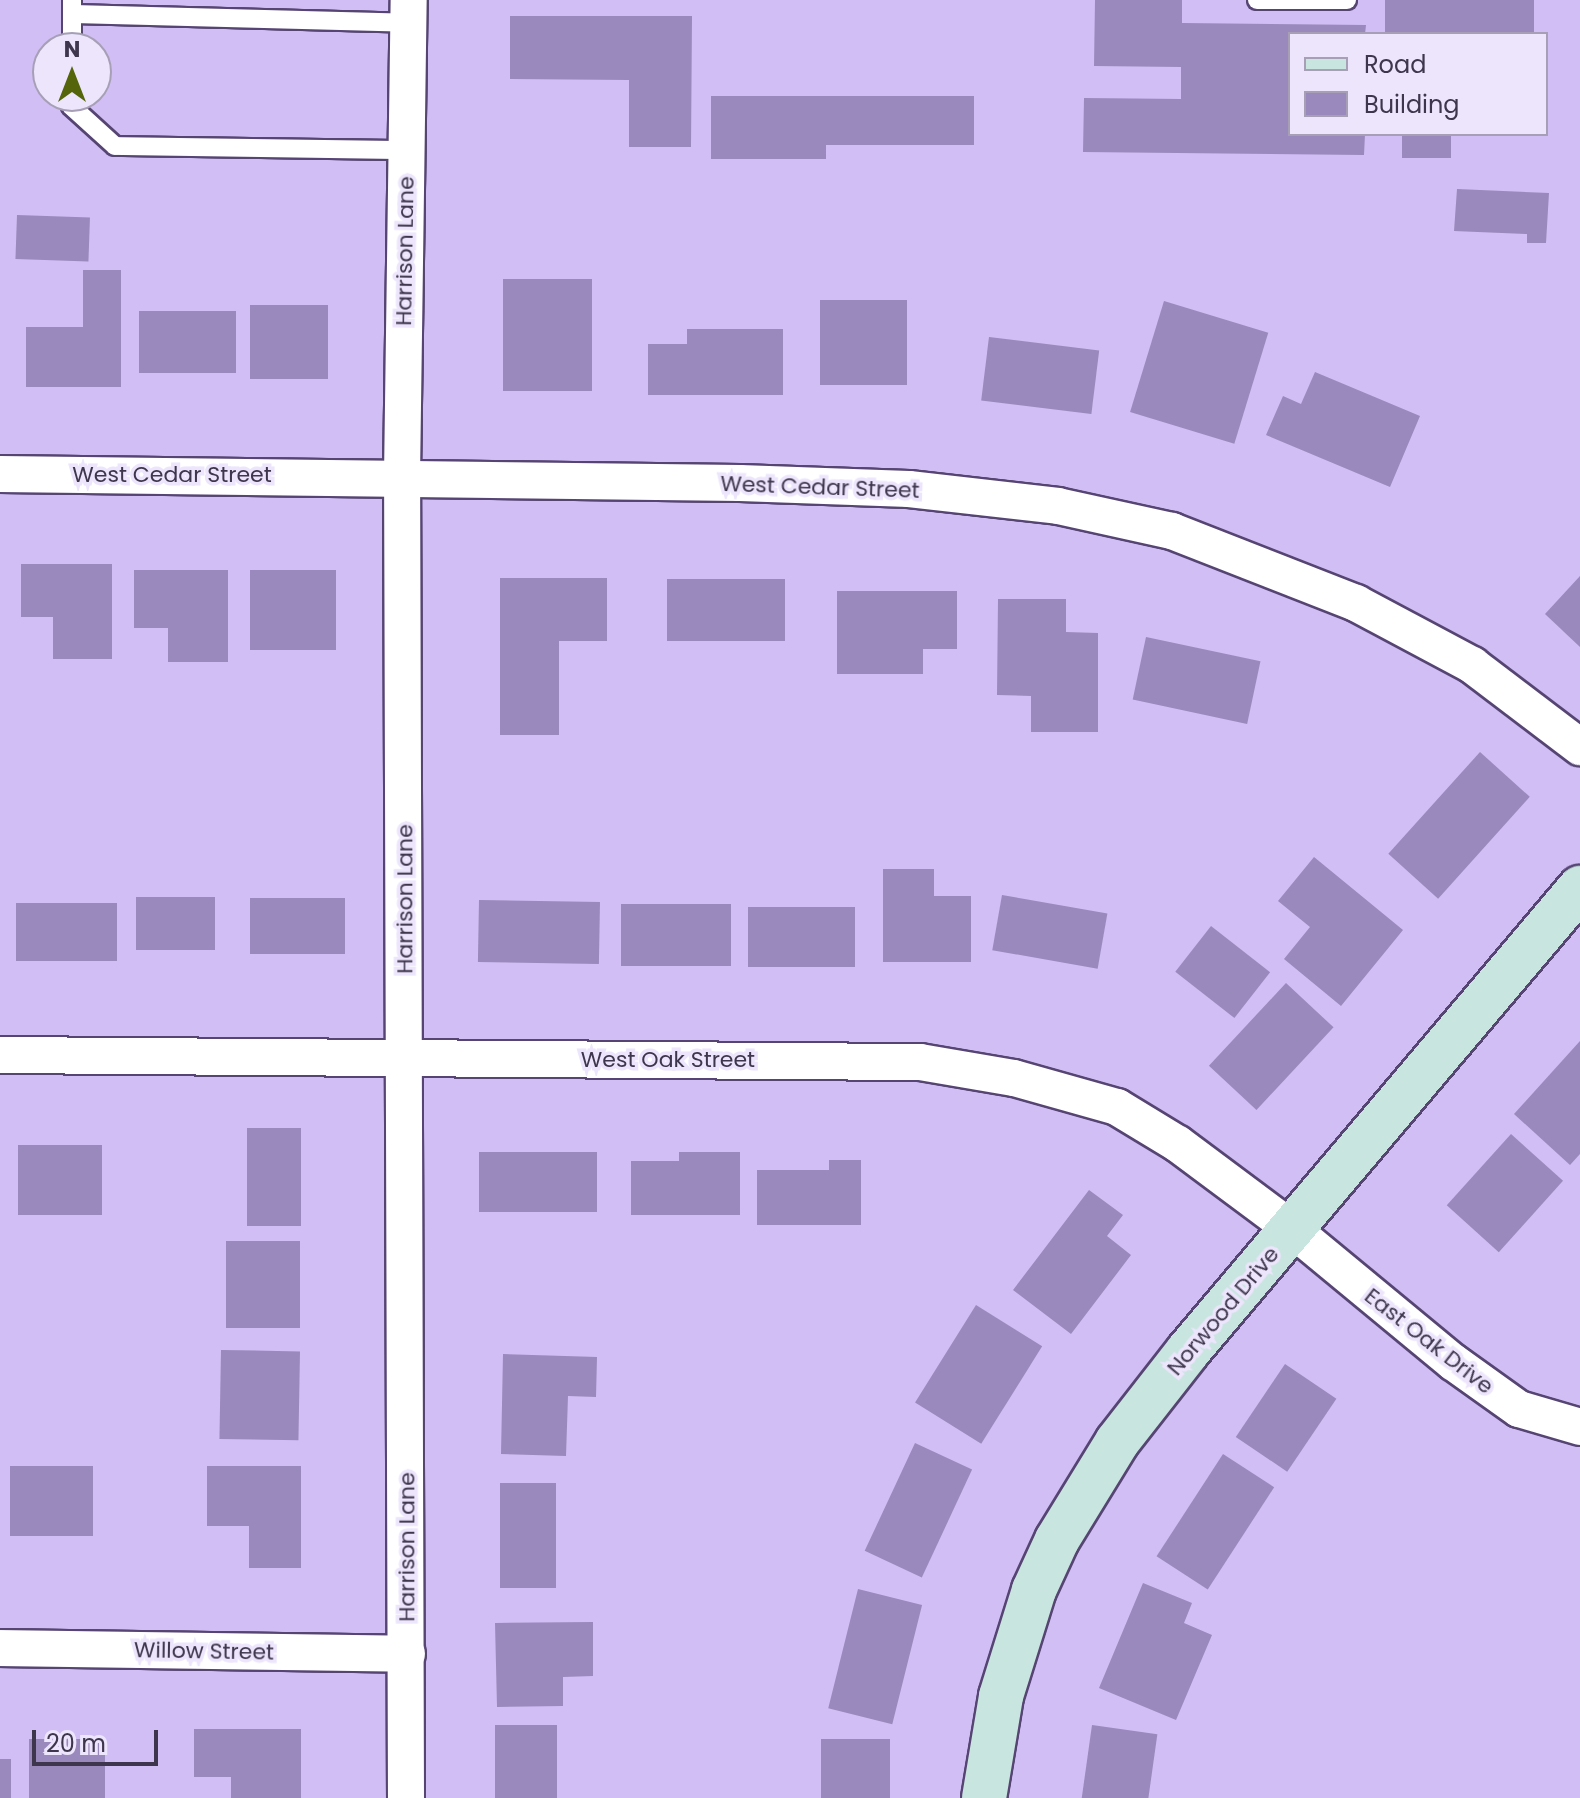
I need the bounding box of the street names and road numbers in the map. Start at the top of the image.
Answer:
street label: Harrison Lane [390,176,420,326]
street label: West Cedar Street [72,462,272,488]
street label: West Cedar Street [720,470,920,504]
street label: Harrison Lane [392,824,418,974]
street label: West Oak Street [581,1047,755,1073]
street label: Norwood Drive [1162,1241,1284,1381]
street label: East Oak Drive [1359,1283,1499,1399]
street label: Harrison Lane [394,1472,420,1622]
street label: Willow Street [134,1637,274,1665]

